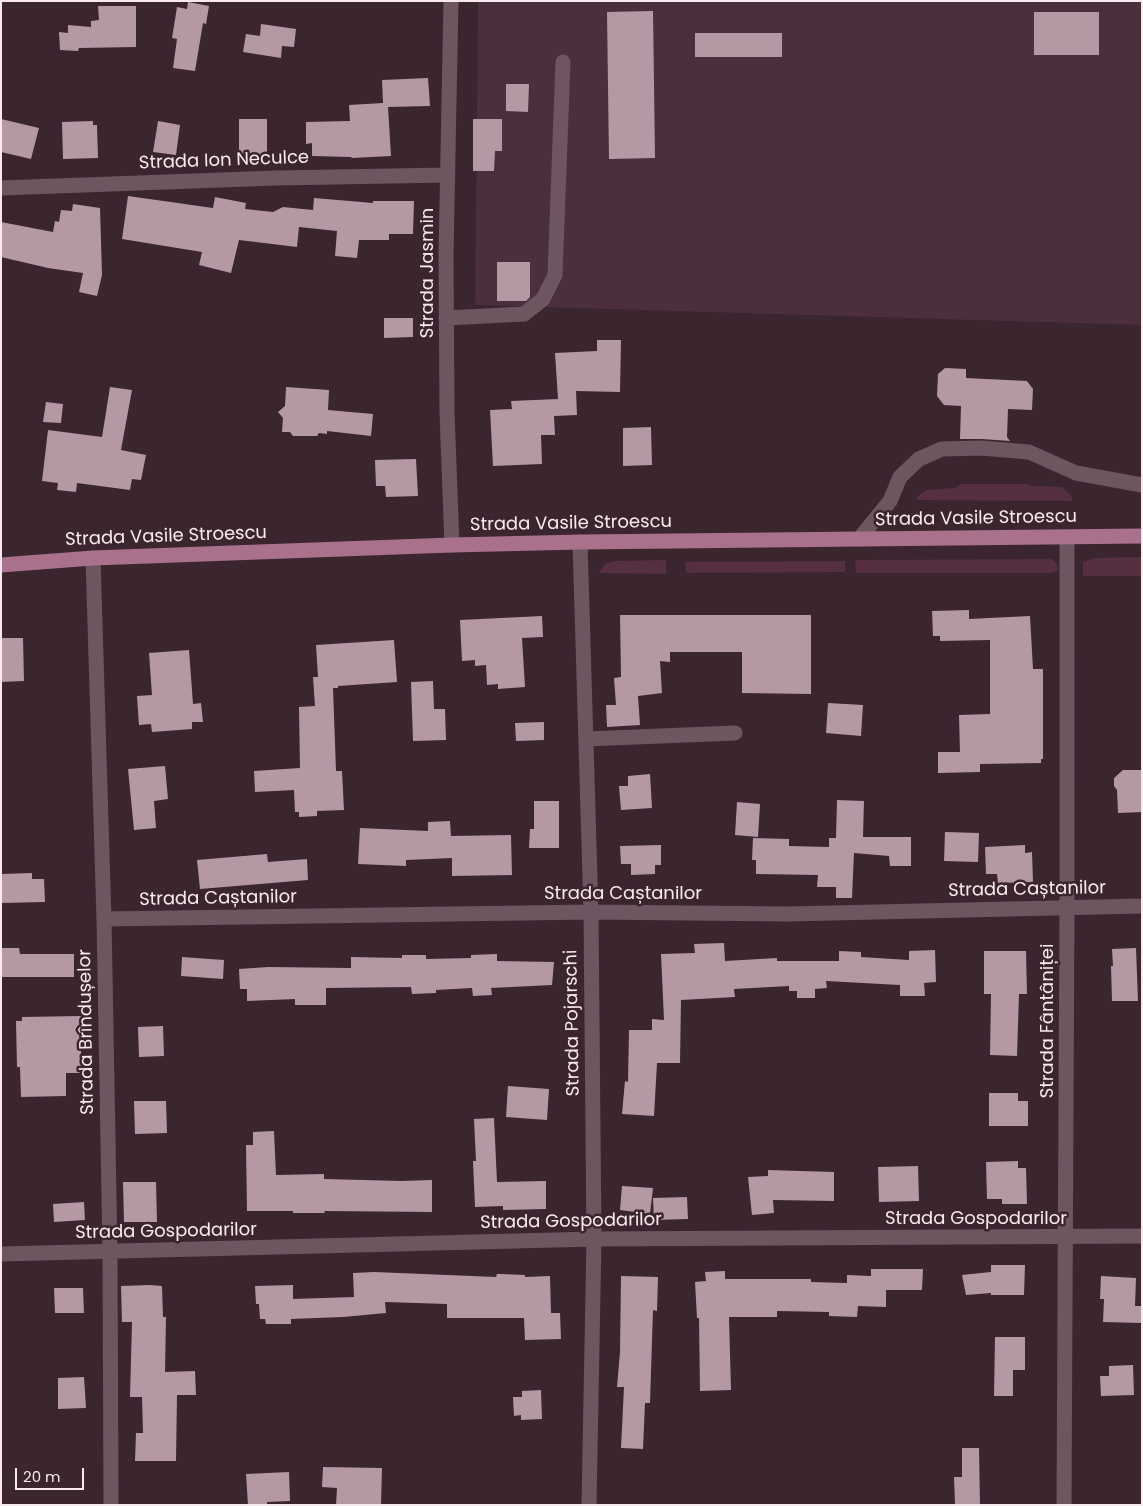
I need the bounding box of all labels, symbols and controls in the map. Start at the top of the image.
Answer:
street label: Strada Ion Neculce [139,147,309,175]
street label: Strada Jasmin [417,208,439,338]
street label: Strada Vasile Stroescu [875,506,1077,532]
street label: Strada Vasile Stroescu [470,511,672,537]
street label: Strada Vasile Stroescu [65,523,267,551]
street label: Strada Caștanilor [948,878,1106,902]
street label: Strada Caștanilor [544,883,702,905]
street label: Strada Caștanilor [139,887,297,911]
street label: Strada Fântâniței [1037,944,1059,1098]
street label: Strada Brîndușelor [75,949,99,1115]
street label: Strada Pojarschi [561,949,585,1097]
street label: Strada Gospodarilor [885,1208,1067,1230]
street label: Strada Gospodarilor [480,1210,662,1234]
street label: Strada Gospodarilor [75,1220,257,1244]
scale bar [18,1458,86,1490]
text: 20 m [23,1466,61,1487]

